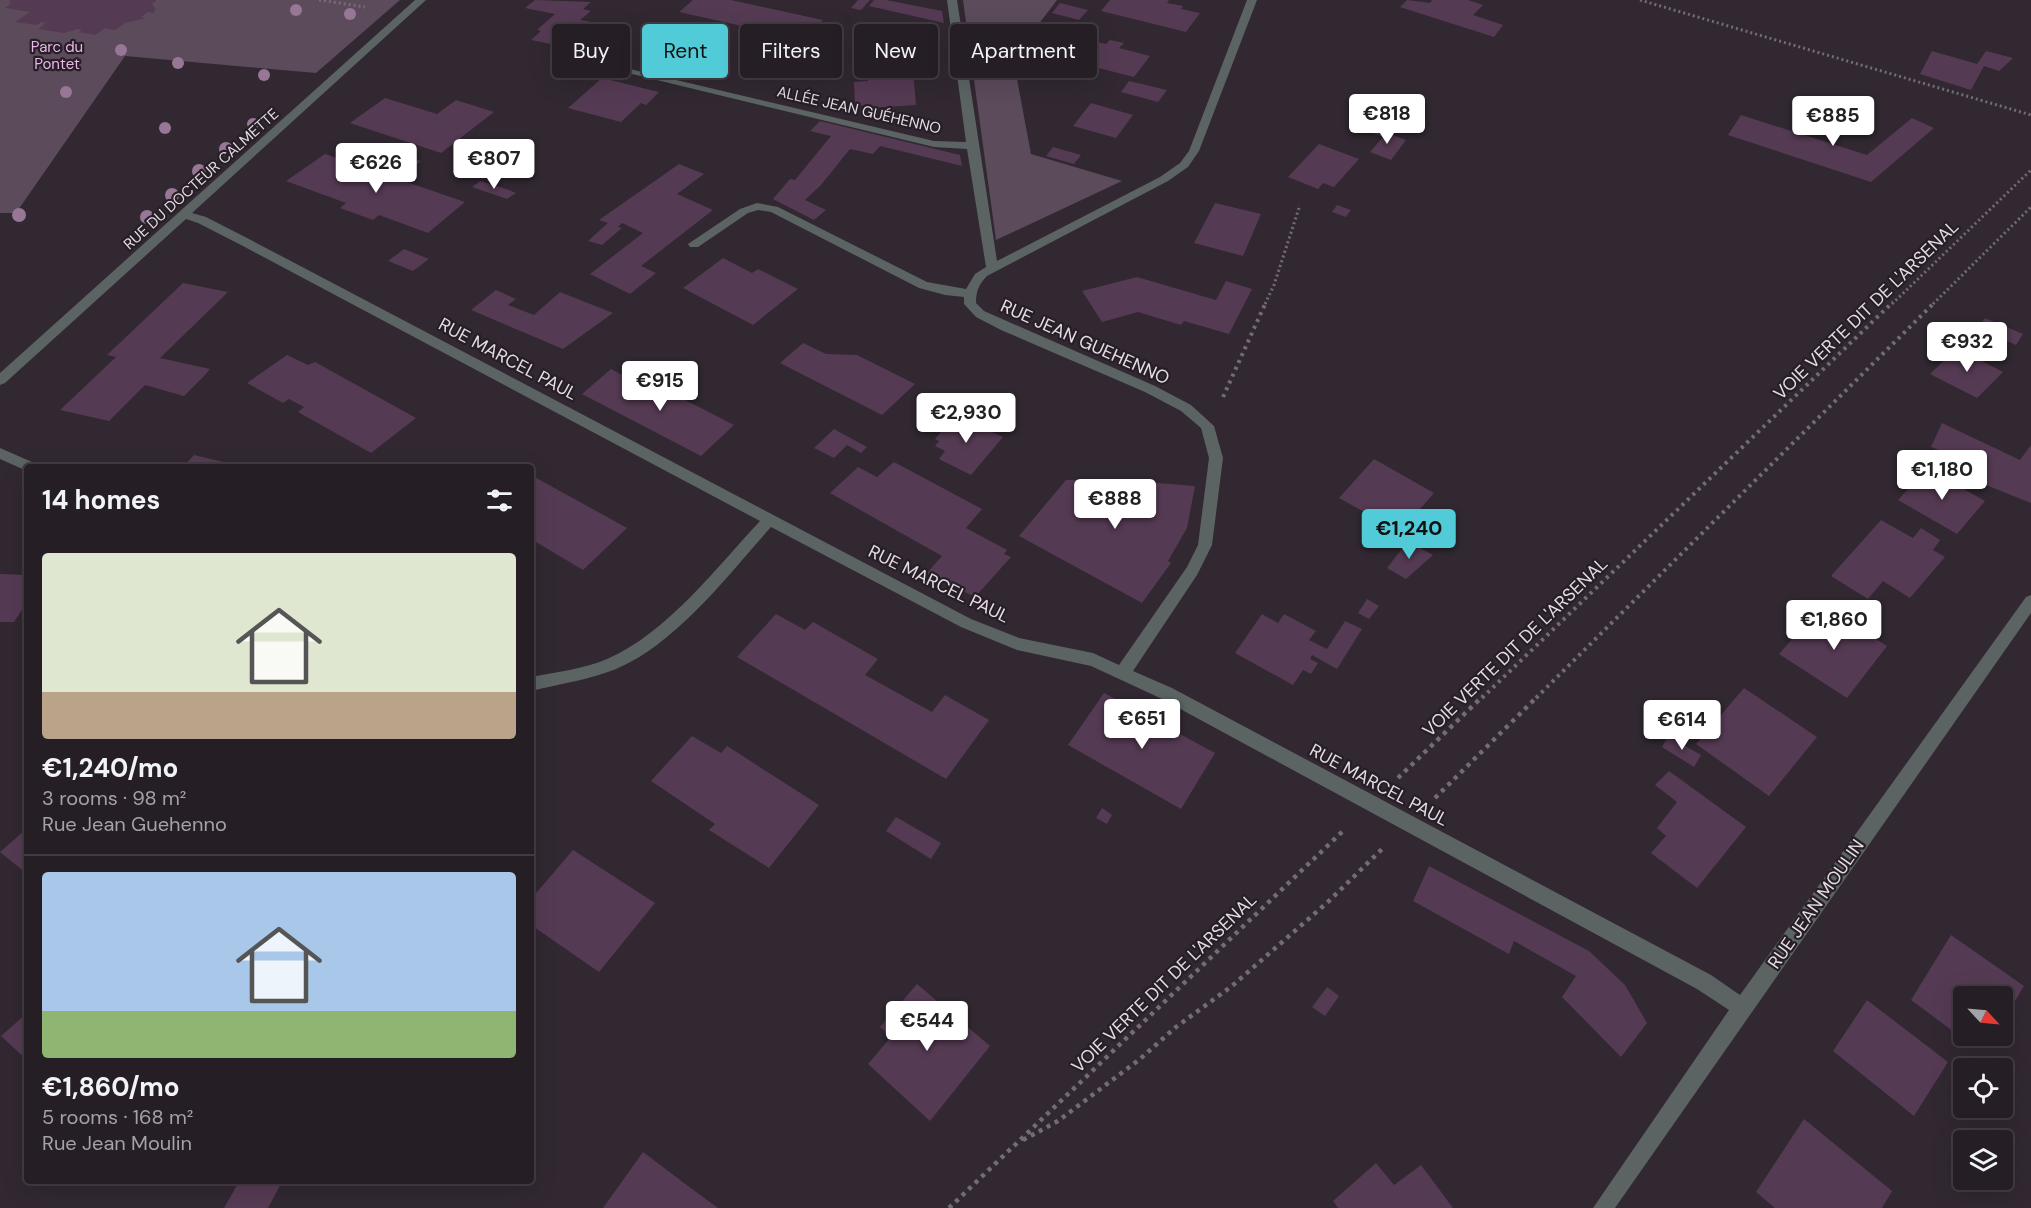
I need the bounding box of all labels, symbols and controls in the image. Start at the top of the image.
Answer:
chip: Buy [552,24,630,78]
chip: Rent [642,24,728,78]
chip: Filters [740,24,842,78]
chip: New [854,24,938,78]
chip: Apartment [950,24,1097,78]
park label: Parc du Pontet [31,37,83,74]
street label: ALLÉE JEAN GUÉHENNO [775,81,943,139]
pin: €818 [1351,94,1423,145]
pin: €885 [1797,96,1869,147]
text: €818 [1363,100,1411,126]
text: €885 [1806,102,1860,128]
street label: RUE DU DOCTEUR CALMETTE [119,104,283,254]
pin: €807 [458,139,530,190]
pin: €626 [340,143,412,194]
text: €807 [467,145,521,171]
text: €626 [350,149,402,175]
street label: VOIE VERTE DIT DE L'ARSENAL [1768,215,1964,405]
street label: RUE JEAN GUEHENNO [997,294,1173,390]
street label: RUE MARCEL PAUL [434,312,582,406]
pin: €932 [1931,322,2003,373]
text: €932 [1941,328,1993,354]
pin: €915 [624,361,696,412]
text: €915 [636,367,684,393]
pin: €2,930 [917,393,1015,444]
text: €2,930 [931,399,1001,425]
pin: €1,180 [1893,450,1991,501]
text: €1,180 [1911,456,1973,482]
pin: €888 [1079,479,1151,530]
text: 14 homes [42,483,160,517]
icon: filters [483,484,516,517]
text: €888 [1088,485,1142,511]
pin: €1,240 [1360,509,1458,560]
text: €1,240 [1376,515,1442,541]
street label: RUE MARCEL PAUL [864,539,1014,629]
street label: VOIE VERTE DIT DE L'ARSENAL [1417,552,1613,742]
icon: home [225,592,333,700]
pin: €1,860 [1785,600,1883,651]
text: €1,860 [1800,606,1868,632]
pin: €651 [1106,699,1178,750]
pin: €614 [1646,700,1718,751]
text: €651 [1118,705,1166,731]
text: €614 [1658,706,1706,732]
street label: RUE MARCEL PAUL [1305,738,1453,832]
text: €1,240/mo [42,751,178,785]
text: 3 rooms · 98 m² [42,785,186,811]
text: Rue Jean Guehenno [42,811,227,837]
street label: RUE JEAN MOULIN [1762,835,1870,973]
street label: VOIE VERTE DIT DE L'ARSENAL [1066,888,1262,1078]
icon: home [225,911,333,1019]
north arrow [1953,986,2013,1046]
map controls [1953,986,2013,1190]
pin: €544 [891,1001,963,1052]
text: €544 [900,1007,954,1033]
button: locate [1953,1058,2013,1118]
text: €1,860/mo [42,1070,180,1104]
text: 5 rooms · 168 m² [42,1104,193,1130]
text: Rue Jean Moulin [42,1130,192,1156]
button: layers [1953,1130,2013,1190]

